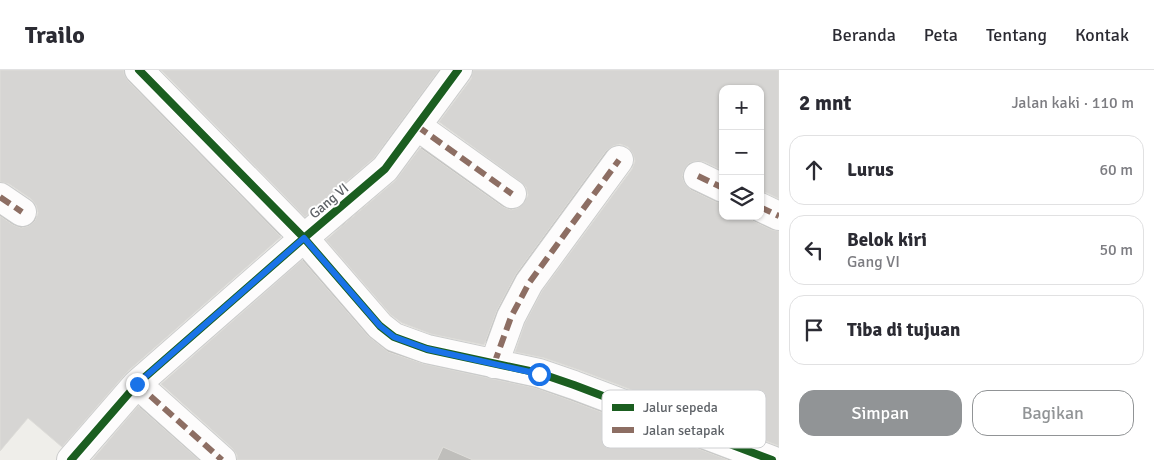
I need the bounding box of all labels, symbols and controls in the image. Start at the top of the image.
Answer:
text: Trailo [25,20,85,50]
text: Beranda [832,24,896,46]
text: Peta [924,24,958,46]
text: Tentang [986,24,1047,46]
text: Kontak [1075,24,1129,46]
map controls [719,85,764,220]
button: + [719,85,764,130]
text: 2 mnt [799,90,851,116]
text: Jalan kaki · 110 m [1012,93,1134,113]
button: − [719,130,764,175]
icon: ahead [800,156,828,184]
text: Lurus [847,158,894,182]
text: 60 m [1099,160,1133,180]
button: layers [719,175,764,220]
street label: Gang VI [306,180,352,222]
text: Belok kiri [847,228,927,252]
icon: left [800,236,828,264]
text: 50 m [1099,240,1133,260]
text: Gang VI [847,252,900,272]
icon: arrive [800,316,828,344]
text: Tiba di tujuan [847,318,960,342]
route start [528,363,551,386]
route end [126,373,149,396]
legend [602,390,766,448]
button: Simpan [799,390,962,436]
button: Bagikan [972,390,1134,436]
text: Jalur sepeda [643,399,718,416]
text: Jalan setapak [643,422,725,439]

